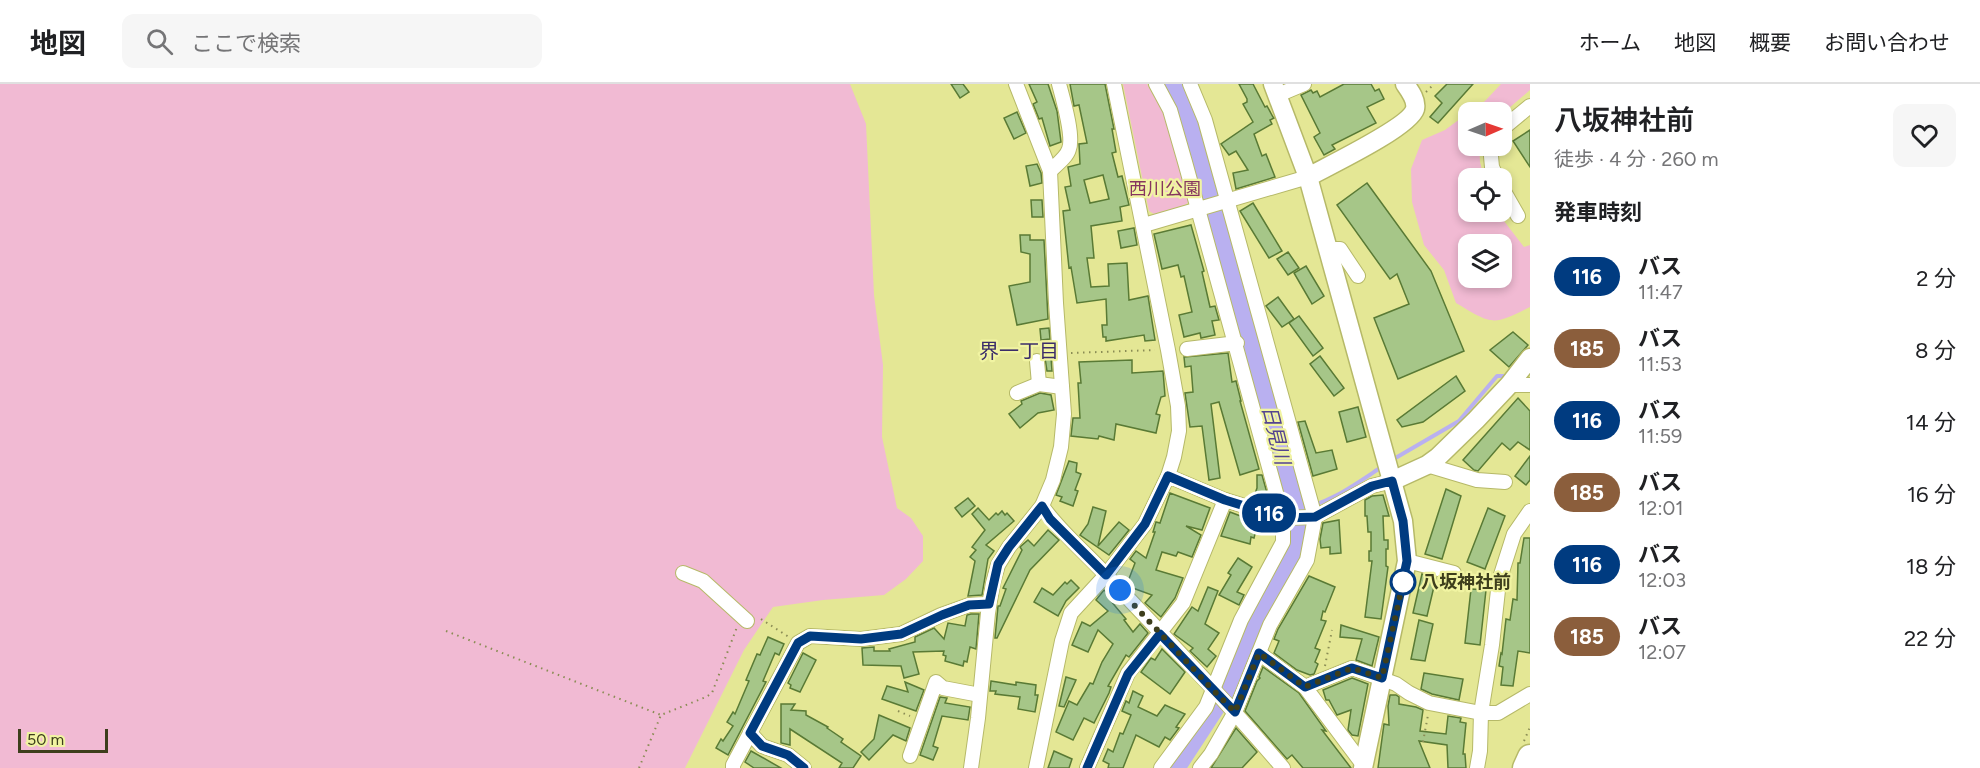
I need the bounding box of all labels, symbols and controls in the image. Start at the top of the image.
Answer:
search box [122,14,542,68]
icon: search [143,25,176,58]
text: 地図 [30,26,86,60]
text: ここで検索 [191,30,301,57]
text: ホーム [1579,30,1641,55]
text: 地図 [1674,30,1716,55]
text: 概要 [1749,30,1791,55]
text: お問い合わせ [1824,30,1950,55]
north arrow [1458,102,1512,156]
map controls [1458,102,1512,288]
text: 八坂神社前 [1554,103,1694,137]
button: heart [1893,104,1956,167]
text: 徒歩 · 4 分 · 260 m [1554,147,1719,171]
button: locate [1458,168,1512,222]
park label: 西川公園 [1129,178,1201,200]
text: 発車時刻 [1554,199,1642,226]
button: layers [1458,234,1512,288]
text: バス [1638,253,1682,280]
text: 116 [1572,264,1602,289]
text: 2 分 [1916,265,1956,292]
text: 11:47 [1638,280,1683,304]
text: バス [1638,325,1682,352]
text: 185 [1570,336,1604,361]
text: 8 分 [1915,337,1956,364]
district label: 界一丁目 [979,339,1059,363]
text: 11:53 [1638,352,1682,376]
text: バス [1638,397,1682,424]
water label: 日見川 [1257,403,1295,469]
text: 116 [1572,408,1602,433]
text: 14 分 [1906,409,1956,436]
text: 11:59 [1638,424,1682,448]
text: バス [1638,469,1682,496]
text: 185 [1570,480,1604,505]
text: 16 分 [1907,481,1956,508]
line badge: 116 [1234,494,1304,532]
text: 12:01 [1638,496,1684,520]
text: 116 [1254,501,1284,526]
text: バス [1638,541,1682,568]
text: 116 [1572,552,1602,577]
text: 18 分 [1906,553,1956,580]
text: 12:03 [1638,568,1686,592]
marker: 八坂神社前 [1390,569,1416,595]
place label: 八坂神社前 [1421,571,1511,593]
your location [1105,575,1135,605]
text: バス [1638,613,1682,640]
text: 185 [1570,624,1604,649]
text: 22 分 [1904,625,1956,652]
text: 12:07 [1638,640,1686,664]
scale bar [18,726,108,754]
text: 50 m [27,730,64,749]

